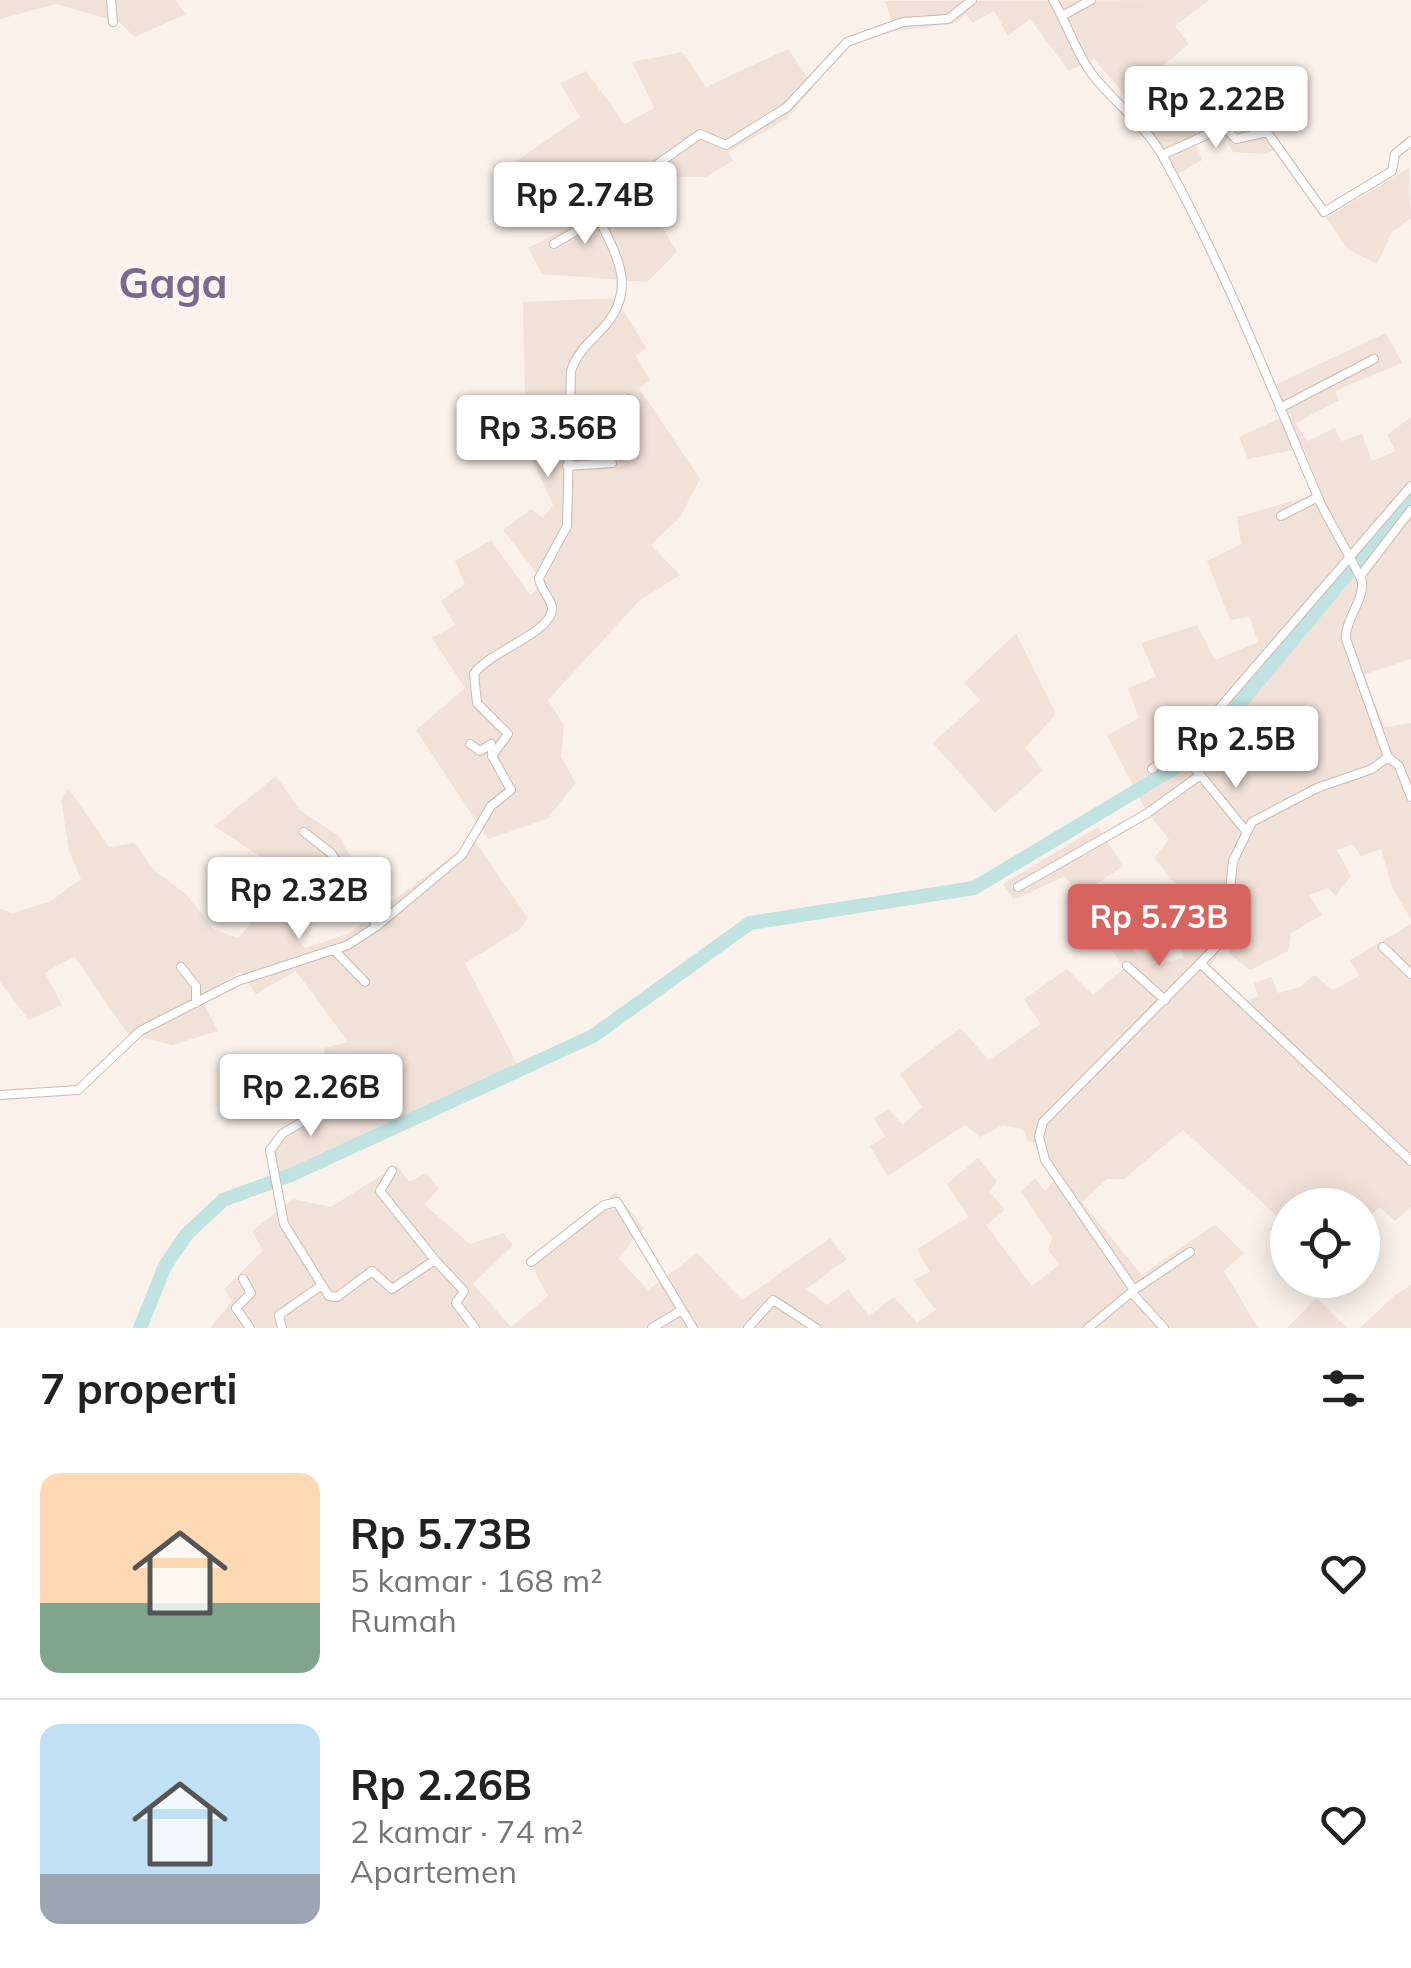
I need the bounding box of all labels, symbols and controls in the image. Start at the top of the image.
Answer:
pin: Rp 2.22B [1113,66,1319,151]
text: Rp 2.22B [1147,78,1285,118]
pin: Rp 2.74B [482,162,688,247]
text: Rp 2.74B [516,174,654,214]
district label: Gaga [118,256,228,309]
pin: Rp 3.56B [445,395,651,480]
text: Rp 3.56B [479,407,617,447]
pin: Rp 2.5B [1144,706,1328,791]
text: Rp 2.5B [1176,718,1296,758]
pin: Rp 2.32B [196,857,402,942]
text: Rp 2.32B [230,869,368,909]
pin: Rp 5.73B [1056,884,1262,969]
text: Rp 5.73B [1090,896,1228,936]
pin: Rp 2.26B [208,1054,414,1139]
text: Rp 2.26B [242,1066,380,1106]
map controls [1270,1188,1380,1298]
button: locate [1270,1188,1380,1298]
icon: filters [1316,1361,1371,1416]
text: 7 properti [40,1362,237,1415]
text: Rp 5.73B [350,1507,532,1560]
icon: home [120,1513,240,1633]
icon: heart [1316,1546,1371,1601]
text: 5 kamar · 168 m² [350,1560,602,1600]
text: Rumah [350,1600,457,1640]
text: Rp 2.26B [350,1758,532,1811]
icon: home [120,1764,240,1884]
icon: heart [1316,1797,1371,1852]
text: 2 kamar · 74 m² [350,1811,583,1851]
text: Apartemen [350,1851,517,1891]

